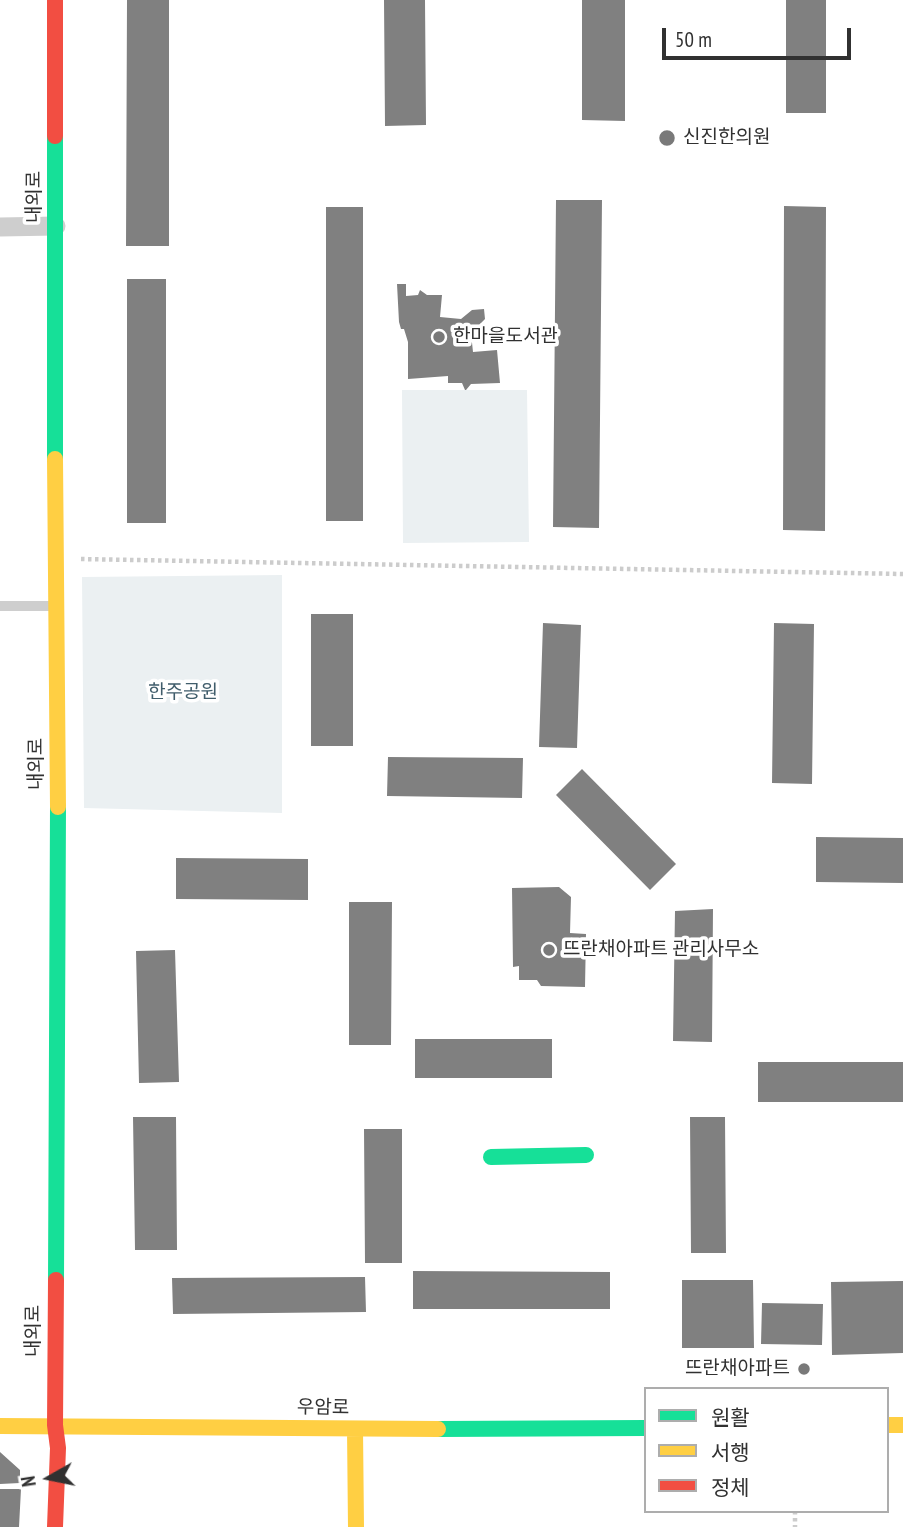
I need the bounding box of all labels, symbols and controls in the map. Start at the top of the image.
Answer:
scale bar [665,14,854,58]
text: 50 m [675,26,712,53]
place label: 신진한의원 [683,127,770,149]
marker: 신진한의원 [657,128,677,148]
street label: 내외로 [24,171,46,223]
place label: 한마을도서관 [453,326,558,348]
marker: 한마을도서관 [431,329,447,345]
park label: 한주공원 [148,682,218,704]
street label: 내외로 [26,738,48,790]
place label: 뜨란채아파트 관리사무소 [563,939,759,961]
marker: 뜨란채아파트 관리사무소 [541,942,557,958]
street label: 내외로 [23,1305,45,1357]
place label: 뜨란채아파트 [685,1358,790,1380]
marker: 뜨란채아파트 [796,1361,812,1377]
legend [644,1387,889,1513]
street label: 우암로 [297,1396,349,1420]
text: 원활 [711,1404,750,1431]
text: 서행 [711,1439,750,1466]
north arrow [14,1443,84,1513]
text: N [16,1474,41,1488]
text: 정체 [711,1474,750,1501]

